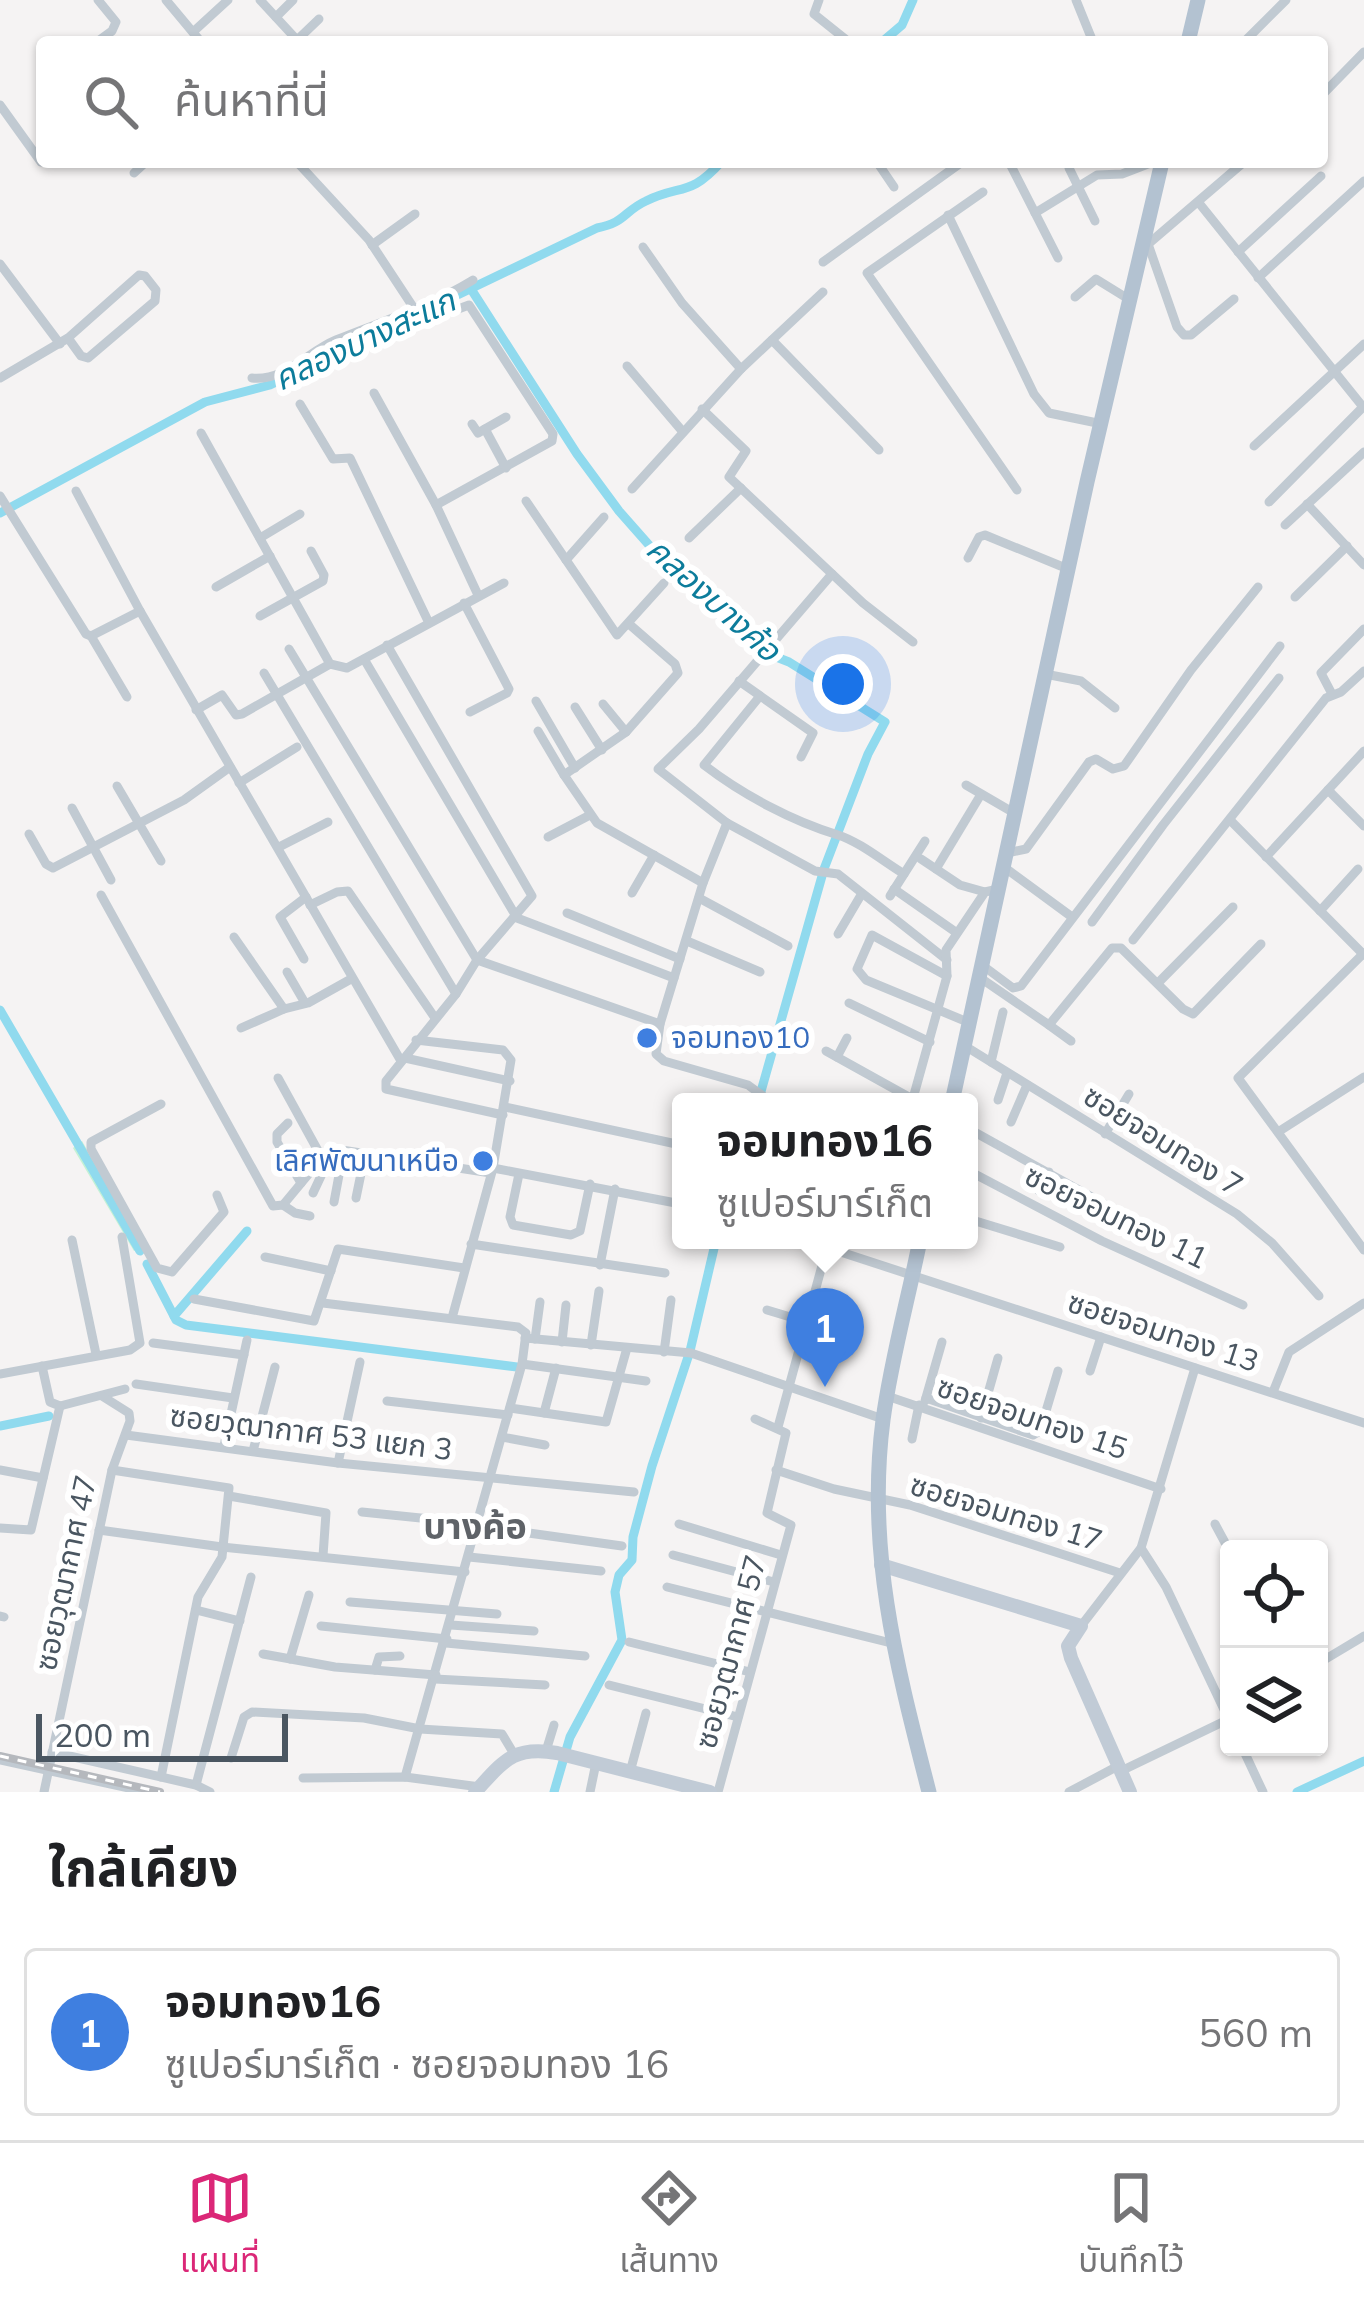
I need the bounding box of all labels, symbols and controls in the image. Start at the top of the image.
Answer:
search box [36,36,1328,168]
icon: search [78,69,144,135]
text: ค้นหาที่นี่ [174,71,329,127]
water label: คลองบางสะแก [267,278,462,398]
water label: คลองบางค้อ [639,528,791,670]
your location [813,654,873,714]
place label: จอมทอง10 [671,1018,810,1056]
marker: จอมทอง10 [634,1025,660,1051]
street label: ซอยจอมทอง 7 [1077,1076,1250,1204]
popup [672,1093,978,1249]
text: จอมทอง16 [717,1111,933,1167]
place label: เลิศพัฒนาเหนือ [274,1141,459,1179]
marker: เลิศพัฒนาเหนือ [470,1148,496,1174]
street label: ซอยจอมทอง 11 [1019,1155,1214,1277]
text: ซูเปอร์มาร์เก็ต [717,1178,933,1227]
street label: ซอยจอมทอง 13 [1063,1282,1264,1380]
pin: 1 [786,1288,864,1387]
street label: ซอยจอมทอง 15 [932,1367,1132,1467]
street label: ซอยวุฒากาศ 53 แยก 3 [168,1396,454,1468]
street label: ซอยจอมทอง 17 [906,1465,1107,1559]
street label: ซอยวุฒากาศ 47 [26,1472,104,1674]
district label: บางค้อ [423,1503,527,1548]
map controls [1220,1540,1328,1756]
button: locate [1220,1540,1328,1648]
street label: ซอยวุฒากาศ 57 [686,1551,774,1753]
button: layers [1220,1648,1328,1756]
scale bar [36,1708,288,1761]
text: 200 m [54,1714,151,1755]
text: ใกล้เคียง [48,1835,238,1899]
text: จอมทอง16 [165,1972,381,2028]
text: 1 [78,2008,102,2057]
text: 560 m [1198,2008,1313,2057]
text: ซูเปอร์มาร์เก็ต · ซอยจอมทอง 16 [165,2039,669,2088]
tab: แผนที่ [180,2165,260,2287]
tab: เส้นทาง [619,2165,719,2287]
tab: บันทึกไว้ [1078,2165,1184,2287]

